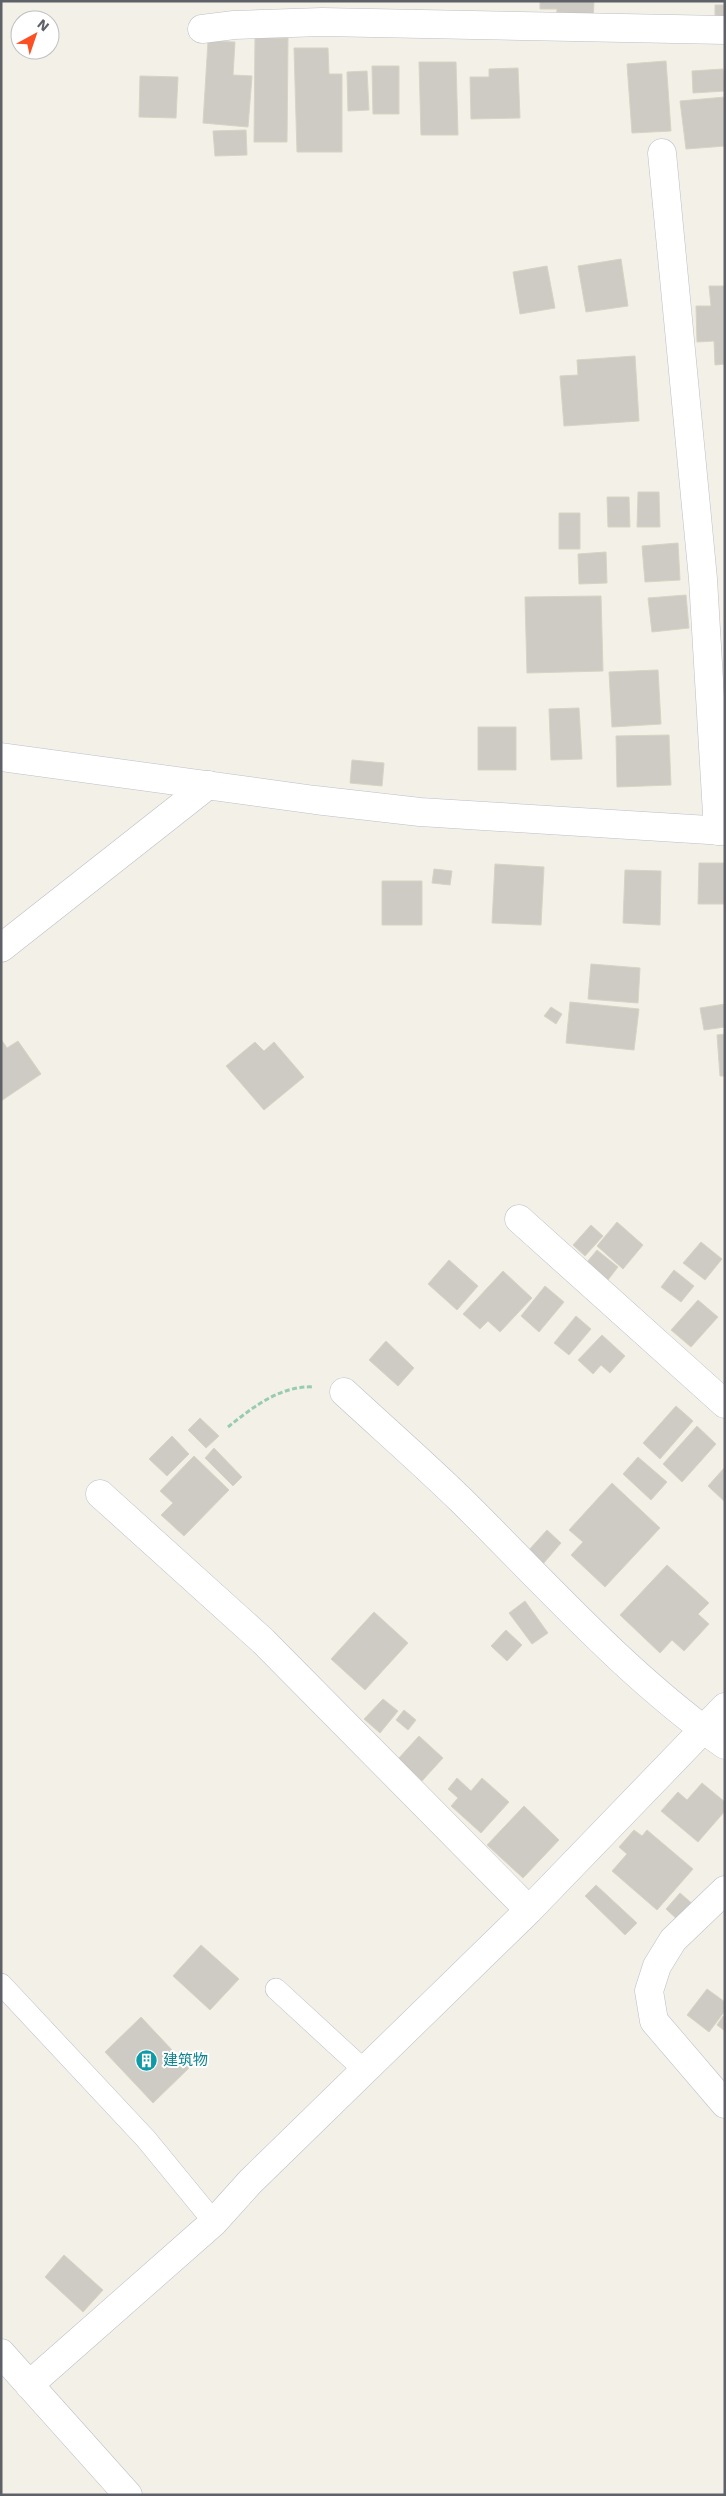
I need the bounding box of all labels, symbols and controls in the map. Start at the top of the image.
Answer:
north arrow [10,10,60,60]
text: N [34,16,52,35]
building icon: 建筑物 [135,2048,159,2072]
place label: 建筑物 [163,2051,208,2069]

